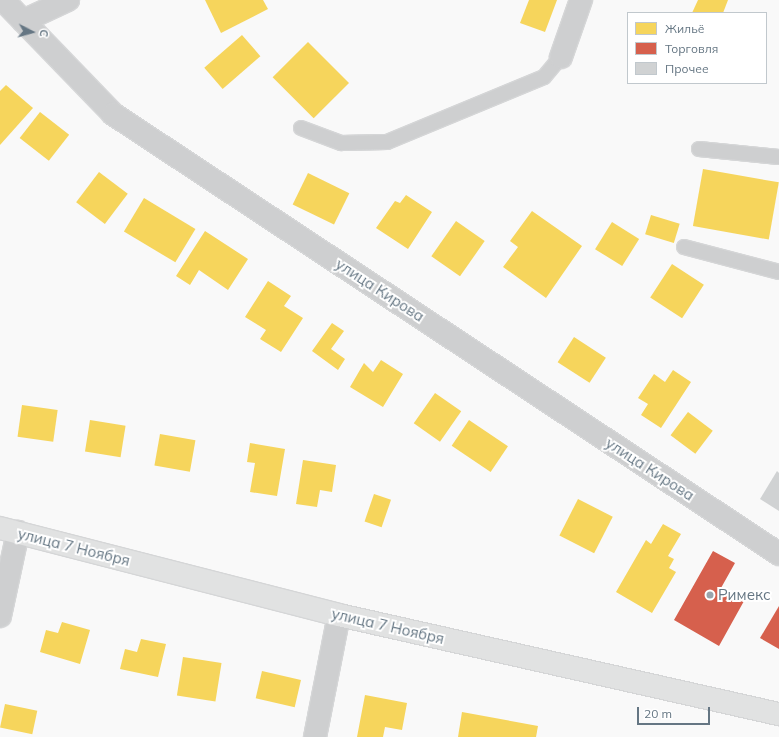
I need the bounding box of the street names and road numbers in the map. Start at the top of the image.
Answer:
street label: улица Кирова [332,255,428,325]
street label: улица Кирова [602,434,698,504]
street label: улица 7 Ноября [16,524,132,570]
street label: улица 7 Ноября [330,604,446,648]

